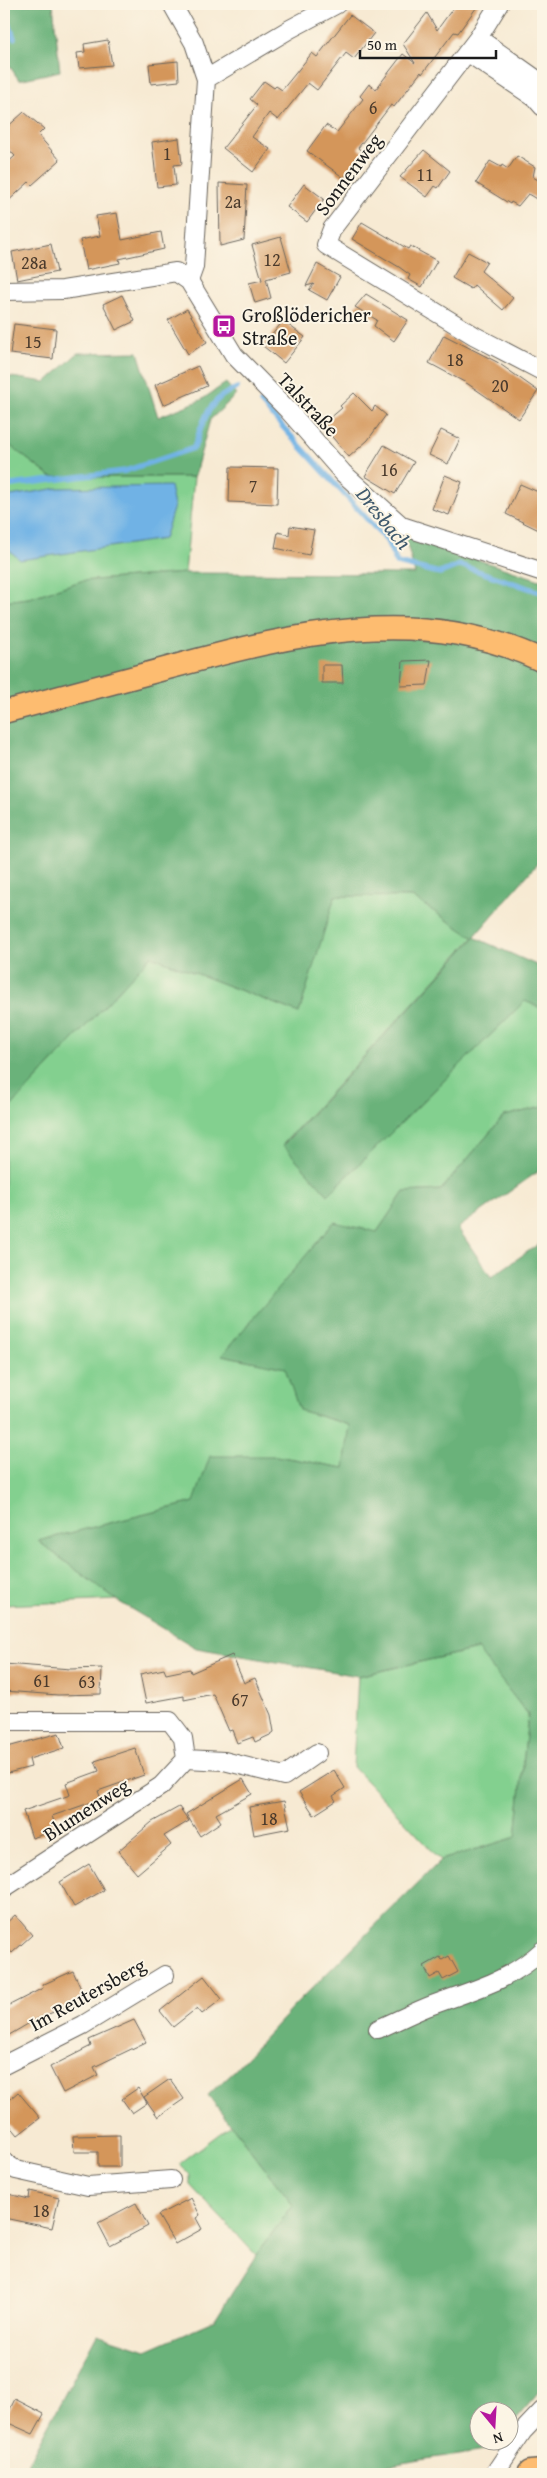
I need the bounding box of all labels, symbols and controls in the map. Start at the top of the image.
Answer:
scale bar [360,28,496,60]
text: 50 m [367,34,398,55]
house number: 6 [369,94,377,121]
street label: Sonnenweg [307,127,389,221]
house number: 1 [163,140,171,167]
house number: 11 [416,161,434,188]
house number: 2a [224,188,242,215]
house number: 12 [263,246,281,273]
house number: 28a [21,249,47,276]
place label: Großlödericher Straße [242,300,371,352]
bus stop icon: Großlödericher Straße [211,313,237,339]
house number: 15 [24,328,42,355]
house number: 18 [446,346,464,373]
street label: Talstraße [271,365,347,443]
house number: 20 [491,372,509,399]
house number: 16 [380,456,398,483]
house number: 7 [249,472,257,499]
water label: Dresbach [348,479,419,557]
house number: 61 [33,1667,51,1694]
house number: 63 [78,1668,96,1695]
house number: 67 [231,1686,249,1713]
street label: Blumenweg [37,1770,135,1848]
house number: 18 [260,1805,278,1832]
street label: Im Reutersberg [23,1950,151,2038]
house number: 18 [32,2197,50,2224]
north arrow [470,2400,520,2450]
text: N [490,2427,506,2450]

